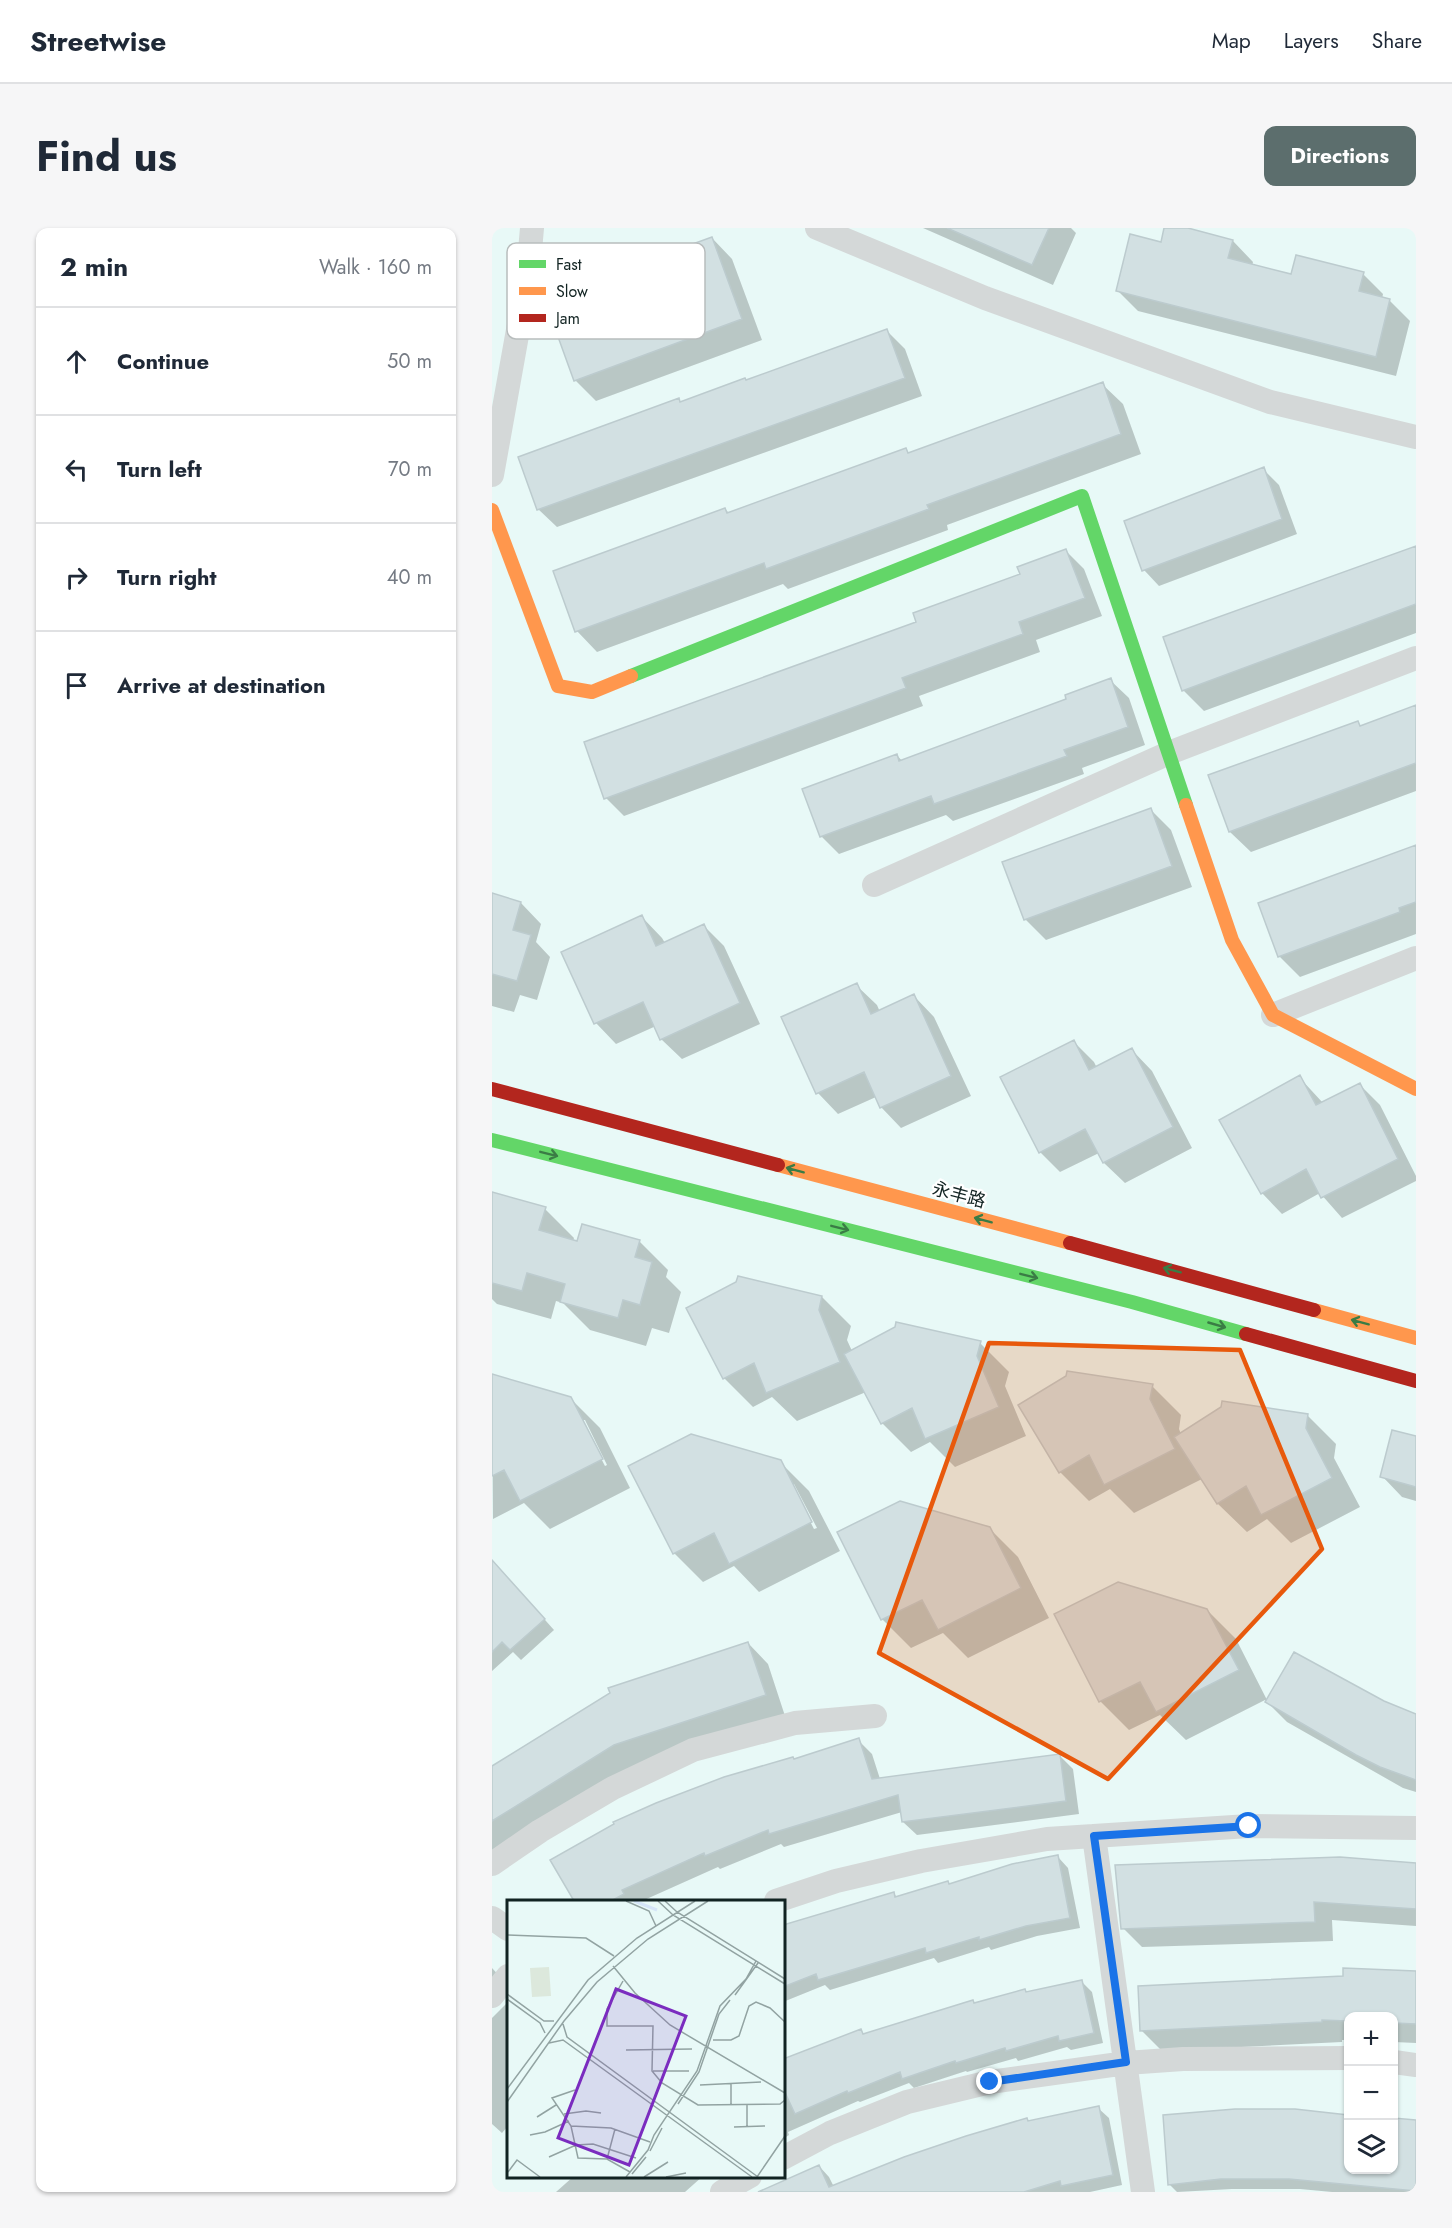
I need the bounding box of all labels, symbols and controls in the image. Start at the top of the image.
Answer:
text: Streetwise [30,21,166,62]
text: Map [1212,26,1251,56]
text: Layers [1284,26,1339,56]
text: Share [1372,26,1422,56]
text: Find us [36,126,177,187]
button: Directions [1264,126,1416,186]
legend [507,243,705,339]
text: 2 min [60,248,128,286]
text: Walk · 160 m [319,253,432,282]
text: Fast [556,253,582,276]
text: Slow [556,280,588,303]
text: Jam [554,307,580,330]
icon: ahead [60,345,93,378]
text: Continue [117,345,209,377]
text: 50 m [387,347,432,376]
icon: left [60,453,93,486]
text: Turn left [117,453,202,485]
text: 70 m [388,455,432,484]
icon: right [60,561,93,594]
text: Turn right [117,561,217,593]
text: 40 m [387,563,432,592]
icon: arrive [60,669,93,702]
text: Arrive at destination [117,669,326,701]
one-way arrow [539,1149,558,1161]
one-way arrow [786,1163,805,1175]
street label: 永丰路 [930,1175,988,1215]
one-way arrow [974,1213,993,1225]
one-way arrow [830,1222,849,1234]
one-way arrow [1163,1264,1182,1275]
one-way arrow [1019,1270,1038,1282]
one-way arrow [1351,1316,1370,1328]
one-way arrow [1207,1320,1226,1332]
route start [1235,1812,1261,1838]
inset map [507,1900,784,2177]
map controls [1344,2012,1398,2174]
button: + [1344,2012,1398,2066]
button: − [1344,2066,1398,2120]
route end [976,2068,1002,2094]
button: layers [1344,2120,1398,2174]

